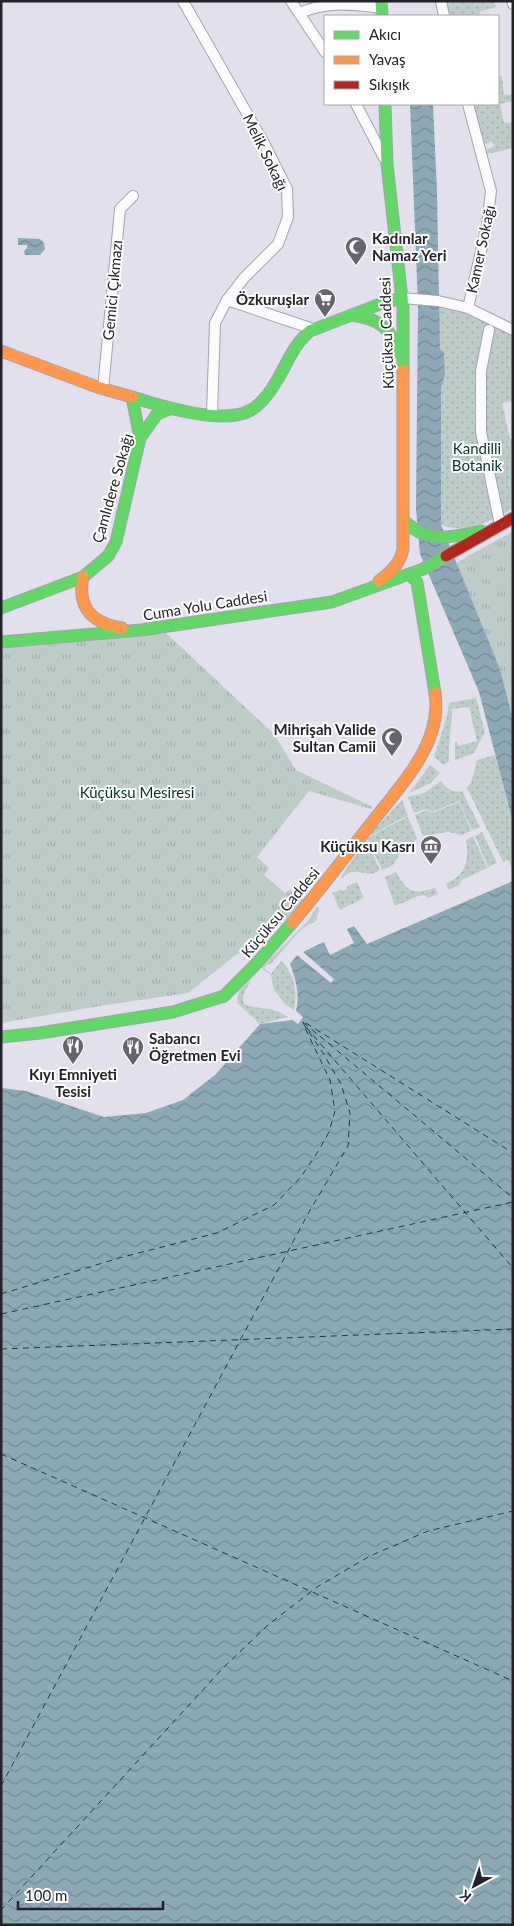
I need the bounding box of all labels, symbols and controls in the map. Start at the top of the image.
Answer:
legend [324,15,499,105]
text: Akıcı [369,25,401,43]
text: Yavaş [369,50,406,68]
text: Sıkışık [369,75,410,93]
street label: Melik Sokağı [240,111,292,193]
street label: Kamer Sokağı [462,203,498,295]
place label: Kadınlar Namaz Yeri [372,229,447,264]
mosque icon: Kadınlar Namaz Yeri [344,235,368,266]
street label: Gemici Çıkmazı [99,239,125,341]
street label: Küçüksu Caddesi [375,277,397,389]
supermarket icon: Özkuruşlar [313,287,337,318]
place label: Özkuruşlar [236,290,309,308]
street label: Çamlıdere Sokağı [88,431,136,545]
park label: Kandilli Botanik [452,439,503,474]
street label: Cuma Yolu Caddesi [142,586,268,624]
place label: Mihrişah Valide Sultan Camii [274,720,376,755]
mosque icon: Mihrişah Valide Sultan Camii [380,726,404,757]
park label: Küçüksu Mesiresi [80,783,194,801]
museum icon: Küçüksu Kasrı [419,834,443,865]
place label: Küçüksu Kasrı [320,837,415,855]
street label: Küçüksu Caddesi [237,863,323,961]
place label: Sabancı Öğretmen Evi [149,1029,241,1064]
restaurant icon: Kıyı Emniyeti Tesisi [61,1034,85,1065]
restaurant icon: Sabancı Öğretmen Evi [121,1035,145,1066]
place label: Kıyı Emniyeti Tesisi [29,1065,117,1100]
north arrow [449,1861,499,1911]
scale bar [18,1878,162,1910]
text: 100 m [25,1886,67,1904]
text: K [456,1886,474,1906]

